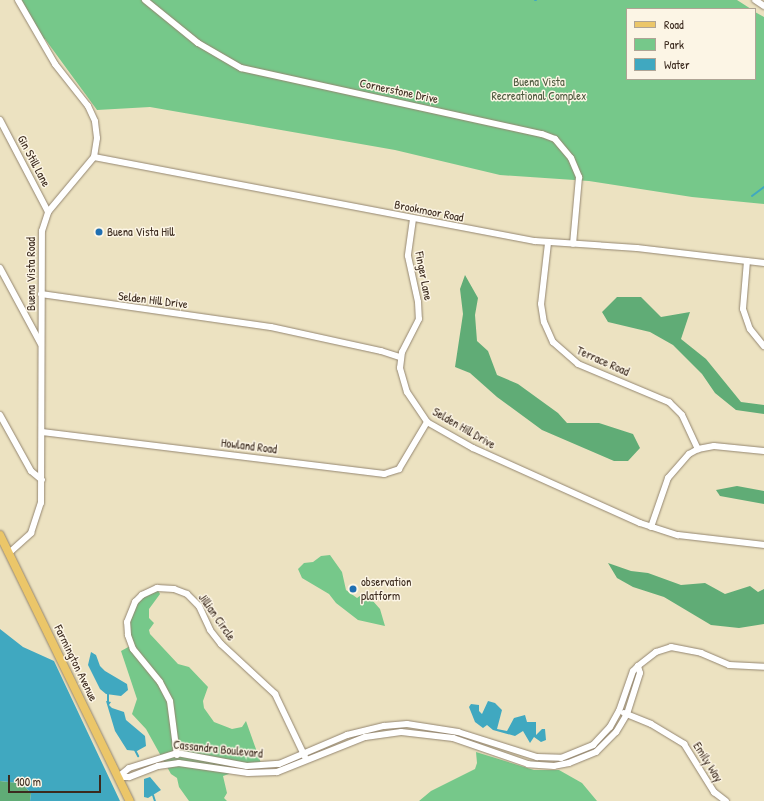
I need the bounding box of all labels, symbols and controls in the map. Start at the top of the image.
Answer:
legend [626,8,756,80]
text: Road [664,16,684,33]
text: Park [664,36,684,53]
text: Water [664,56,690,73]
park label: Buena Vista Recreational Complex [492,75,586,103]
street label: Cornerstone Drive [358,76,440,106]
street label: Gin Still Lane [14,133,54,189]
street label: Brookmoor Road [393,197,465,225]
place label: Buena Vista Hill [107,225,175,239]
marker: Buena Vista Hill [94,227,104,237]
street label: Buena Vista Road [24,237,38,311]
street label: Finger Lane [412,250,436,302]
street label: Selden Hill Drive [117,289,189,311]
street label: Terrace Road [574,343,632,379]
street label: Selden Hill Drive [430,404,498,452]
street label: Howland Road [220,435,278,457]
place label: observation platform [361,575,411,603]
marker: observation platform [348,584,358,594]
street label: Jillian Circle [196,591,238,643]
street label: Farmington Avenue [51,623,101,703]
street label: Cassandra Boulevard [173,737,263,761]
street label: Emily Way [690,739,726,785]
scale bar [10,767,103,793]
text: 100 m [15,773,41,790]

